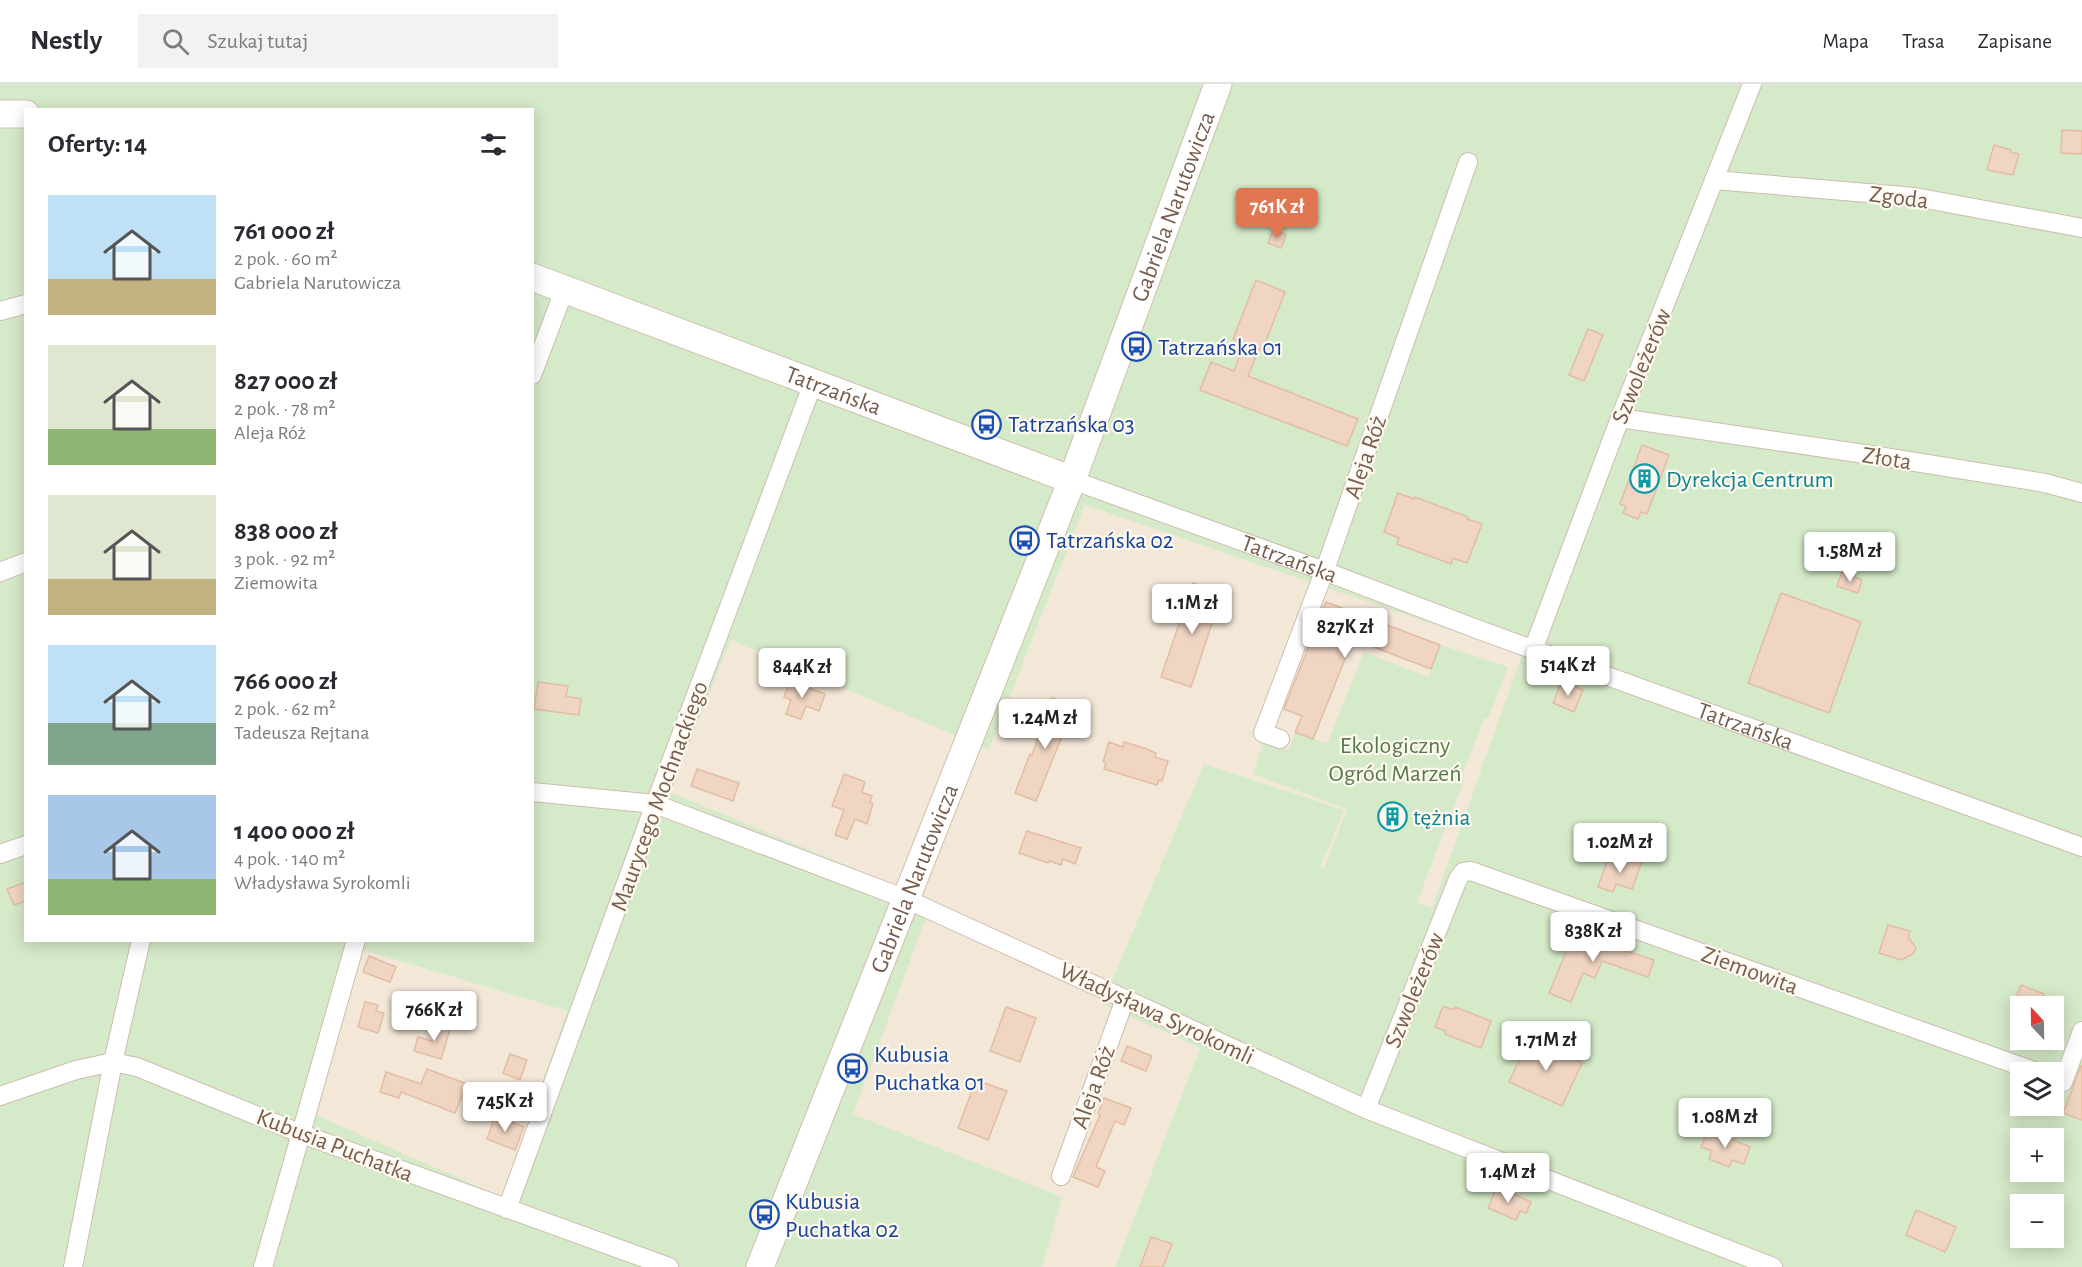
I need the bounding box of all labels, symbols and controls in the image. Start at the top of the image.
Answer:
search box [138,14,558,68]
icon: search [159,25,192,58]
text: Nestly [30,27,102,55]
text: Szukaj tutaj [207,30,308,52]
text: Mapa [1823,31,1869,52]
text: Trasa [1902,31,1945,52]
text: Zapisane [1978,31,2052,52]
street label: Gabriela Narutowicza [1128,109,1220,305]
icon: filters [477,128,510,161]
text: Oferty: 14 [48,131,147,157]
street label: Zgoda [1868,182,1930,214]
pin: 761K zł [1222,188,1332,239]
text: 761K zł [1250,197,1304,217]
text: 761 000 zł [234,218,334,244]
icon: home [96,219,168,291]
text: 2 pok. · 60 m² [234,249,338,269]
text: Gabriela Narutowicza [234,273,401,293]
street label: Szwoleżerów [1608,305,1676,427]
bus stop icon: Tatrzańska 01 [1121,331,1153,363]
place label: Tatrzańska 01 [1158,336,1283,360]
street label: Tatrzańska [782,362,884,420]
text: 827 000 zł [234,368,337,394]
icon: home [96,369,168,441]
text: 2 pok. · 78 m² [234,399,335,419]
bus stop icon: Tatrzańska 03 [971,408,1003,440]
place label: Tatrzańska 03 [1008,413,1135,437]
street label: Aleja Róż [1341,413,1391,502]
text: Aleja Róż [234,423,306,443]
street label: Złota [1861,443,1913,475]
building icon: Dyrekcja Centrum [1629,463,1661,495]
place label: Dyrekcja Centrum [1666,468,1834,492]
text: 838 000 zł [234,518,338,544]
icon: home [96,519,168,591]
bus stop icon: Tatrzańska 02 [1009,524,1041,556]
place label: Tatrzańska 02 [1046,529,1174,553]
street label: Tatrzańska [1238,531,1340,588]
pin: 1.58M zł [1788,532,1912,583]
text: 1.58M zł [1818,541,1882,561]
text: 3 pok. · 92 m² [234,549,335,569]
text: Ziemowita [234,573,318,593]
pin: 1.1M zł [1137,584,1247,635]
text: 1.1M zł [1166,593,1218,613]
pin: 827K zł [1290,608,1400,659]
text: 827K zł [1317,617,1373,637]
pin: 514K zł [1513,646,1623,697]
pin: 844K zł [747,648,857,699]
text: 514K zł [1541,655,1595,675]
text: 844K zł [773,657,831,677]
text: 766 000 zł [234,668,337,694]
icon: home [96,669,168,741]
street label: Maurycego Mochnackiego [607,678,713,914]
text: 2 pok. · 62 m² [234,699,336,719]
pin: 1.24M zł [983,699,1107,750]
street label: Tatrzańska [1694,699,1796,755]
text: 1.24M zł [1013,708,1077,728]
text: Tadeusza Rejtana [234,723,370,743]
park label: Ekologiczny Ogród Marzeń [1328,734,1462,786]
street label: Gabriela Narutowicza [867,781,963,977]
building icon: tężnia [1376,801,1408,833]
place label: tężnia [1413,806,1471,830]
text: 1 400 000 zł [234,818,354,844]
icon: home [96,819,168,891]
pin: 1.02M zł [1558,823,1682,874]
text: 1.02M zł [1588,832,1652,852]
text: 4 pok. · 140 m² [234,849,345,869]
text: Władysława Syrokomli [234,873,410,893]
pin: 838K zł [1538,912,1648,963]
text: 838K zł [1564,921,1622,941]
street label: Szwoleżerów [1381,929,1449,1051]
street label: Ziemowita [1698,942,1801,999]
street label: Władysława Syrokomli [1056,958,1258,1070]
pin: 766K zł [379,991,489,1042]
north arrow [2010,996,2064,1050]
map controls [2010,996,2064,1248]
text: 766K zł [406,1000,462,1020]
pin: 1.71M zł [1484,1021,1608,1072]
text: 1.71M zł [1516,1030,1576,1050]
place label: Kubusia Puchatka 01 [874,1043,985,1095]
street label: Aleja Róż [1068,1043,1120,1132]
bus stop icon: Kubusia Puchatka 01 [837,1052,869,1084]
button: layers [2010,1062,2064,1116]
pin: 745K zł [450,1082,560,1133]
text: 745K zł [477,1091,533,1111]
pin: 1.08M zł [1663,1098,1787,1149]
street label: Kubusia Puchatka [253,1105,416,1187]
text: 1.08M zł [1692,1107,1758,1127]
button: + [2010,1128,2064,1182]
pin: 1.4M zł [1453,1153,1563,1204]
text: 1.4M zł [1480,1162,1536,1182]
place label: Kubusia Puchatka 02 [785,1190,899,1242]
button: − [2010,1194,2064,1248]
bus stop icon: Kubusia Puchatka 02 [748,1199,780,1231]

